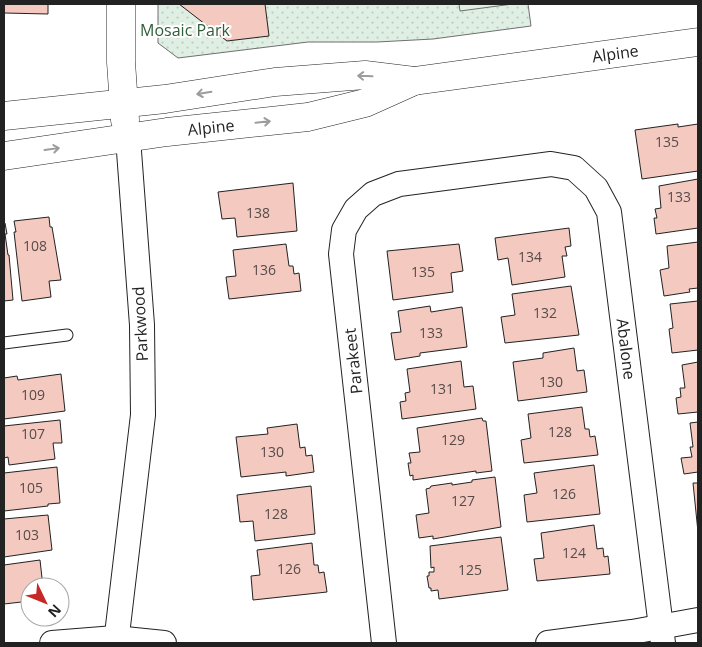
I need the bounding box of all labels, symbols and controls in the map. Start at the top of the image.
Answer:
park label: Mosaic Park [140,19,231,41]
street label: Alpine [591,39,640,67]
one-way arrow [358,71,374,81]
one-way arrow [196,88,212,98]
street label: Alpine [187,114,235,141]
one-way arrow [254,117,270,127]
house number: 135 [655,132,679,151]
one-way arrow [44,144,60,154]
house number: 133 [667,187,691,206]
house number: 138 [246,203,270,222]
house number: 108 [23,236,47,255]
house number: 134 [518,247,542,266]
house number: 136 [252,260,276,279]
house number: 135 [411,262,435,281]
street label: Parkwood [127,286,153,362]
house number: 132 [533,303,557,322]
street label: Abalone [611,317,641,381]
house number: 133 [419,323,443,342]
street label: Parakeet [339,327,367,395]
house number: 130 [539,372,563,391]
house number: 131 [430,379,454,398]
house number: 109 [21,385,45,404]
house number: 128 [548,422,572,441]
house number: 107 [21,424,45,443]
house number: 129 [441,430,465,449]
house number: 130 [260,442,284,461]
house number: 105 [19,478,43,497]
house number: 126 [552,484,576,503]
house number: 127 [451,491,475,510]
house number: 128 [264,504,288,523]
house number: 103 [15,525,39,544]
house number: 124 [562,543,586,562]
house number: 126 [277,559,301,578]
house number: 125 [458,560,482,579]
north arrow [20,577,70,627]
text: N [44,601,66,622]

